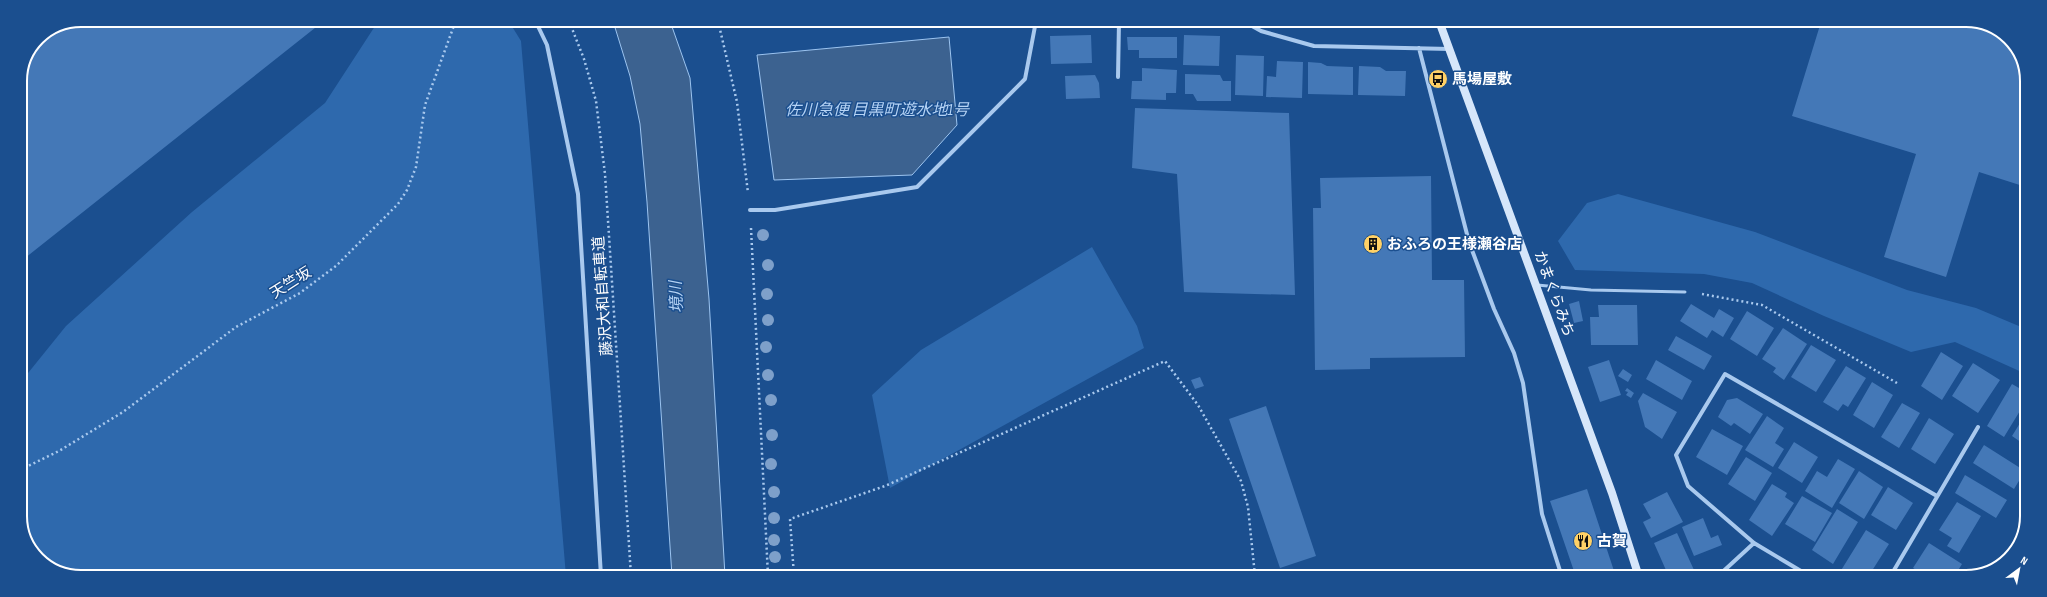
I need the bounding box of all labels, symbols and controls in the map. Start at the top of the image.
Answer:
bus stop icon: 馬場屋敷 [1427,68,1449,90]
place label: 馬場屋敷 [1452,70,1512,89]
water label: 佐川急便 目黒町遊水地1号 [785,101,970,120]
building icon: おふろの王様瀬谷店 [1362,233,1384,255]
street label: 藤沢大和自転車道 [589,235,617,357]
place label: おふろの王様瀬谷店 [1387,235,1522,254]
street label: かまくらみち [1530,248,1578,340]
street label: 天竺坂 [267,263,315,303]
water label: 境川 [667,279,687,313]
restaurant icon: 古賀 [1572,530,1594,552]
place label: 古賀 [1597,532,1627,551]
north arrow [1999,549,2039,589]
text: N [2018,554,2030,568]

